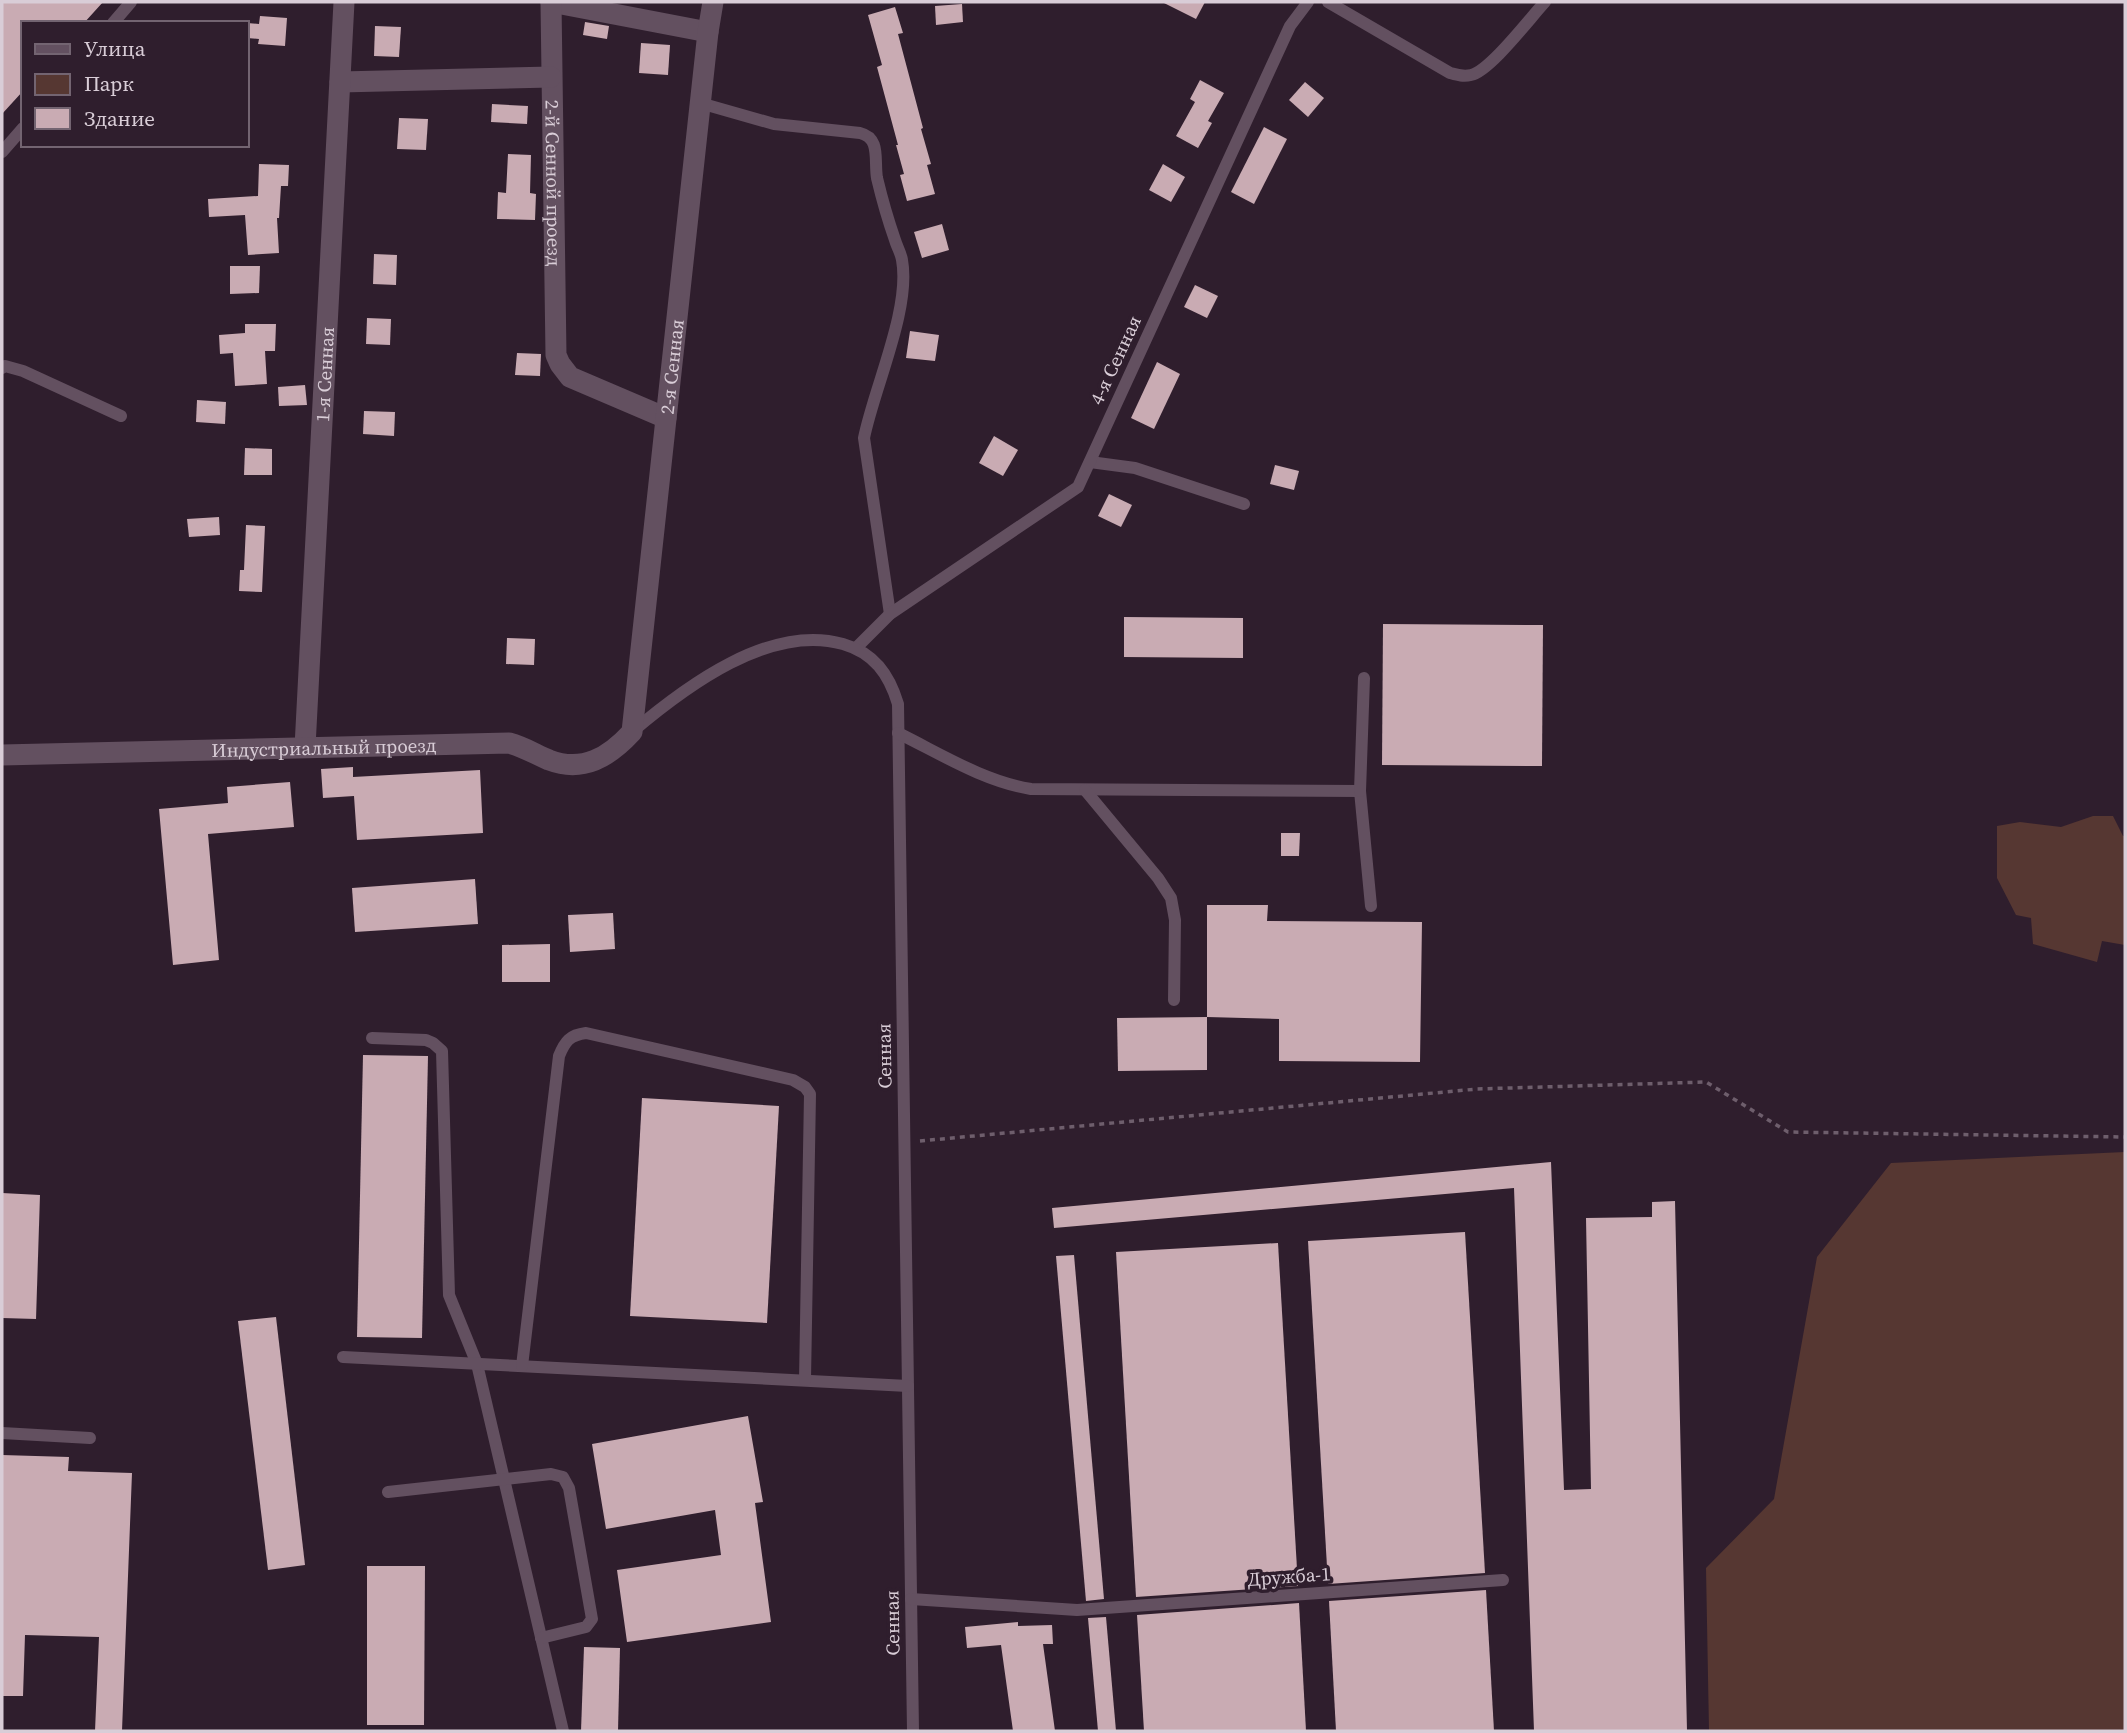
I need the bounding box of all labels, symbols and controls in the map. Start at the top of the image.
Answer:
legend [21,21,248,147]
text: Улица [84,34,146,63]
text: Парк [84,69,134,98]
street label: 2-й Сенной проезд [539,99,568,267]
text: Здание [84,104,155,133]
street label: 4-я Сенная [1083,311,1147,409]
street label: 2-я Сенная [654,318,690,416]
street label: 1-я Сенная [309,326,340,423]
street label: Индустриальный проезд [211,732,437,763]
street label: Сенная [870,1023,898,1089]
street label: Дружба-1 [1247,1560,1331,1592]
street label: Сенная [878,1590,906,1656]

